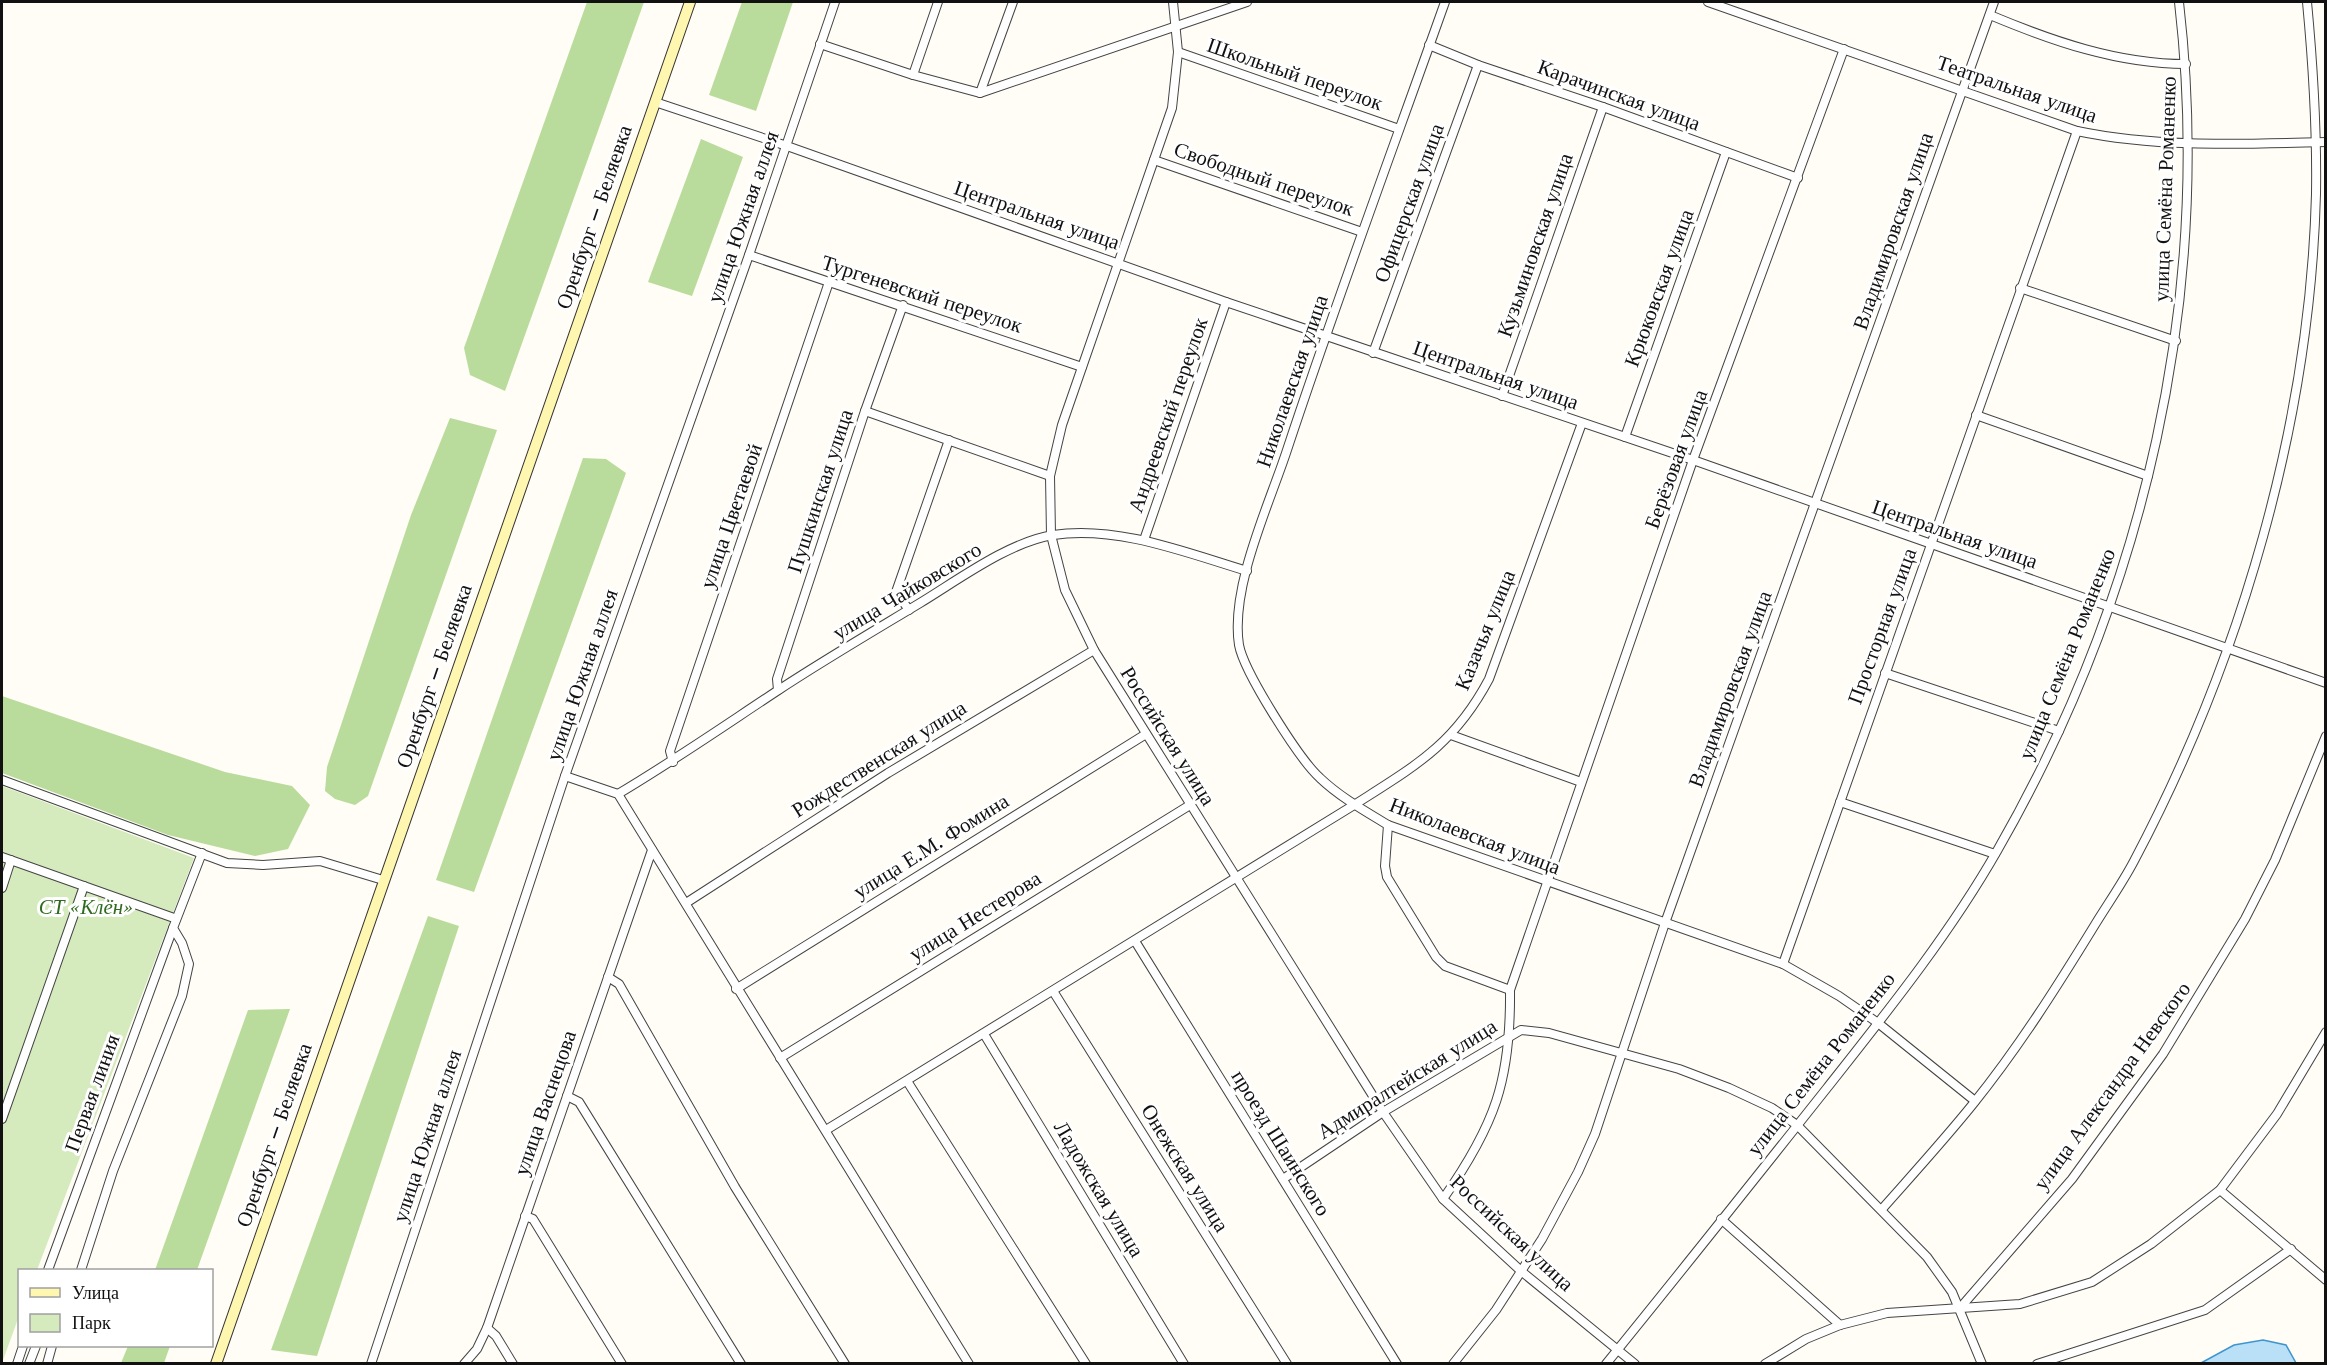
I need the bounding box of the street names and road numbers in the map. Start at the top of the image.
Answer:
street label: Школьный переулок [1204,32,1387,116]
street label: Театральная улица [1933,49,2101,129]
street label: Карачинская улица [1534,54,1704,137]
street label: улица Семёна Романенко [2148,76,2182,302]
street label: Офицерская улица [1368,119,1450,286]
street label: Оренбург – Беляевка [550,121,638,312]
street label: улица Южная аллея [701,127,785,306]
street label: Владимировская улица [1847,128,1939,333]
street label: Свободный переулок [1171,136,1358,222]
street label: Кузьминовская улица [1491,149,1579,340]
street label: Центральная улица [951,174,1124,256]
street label: Крюковская улица [1618,205,1700,370]
street label: Тургеневский переулок [818,249,1026,339]
street label: Николаевская улица [1250,291,1334,471]
street label: Андреевский переулок [1122,313,1214,516]
street label: Центральная улица [1410,334,1583,416]
street label: Берёзовая улица [1639,385,1713,532]
street label: Пушкинская улица [781,405,859,576]
street label: улица Цветаевой [694,440,768,592]
street label: Центральная улица [1869,493,2042,575]
street label: улица Чайковского [828,536,986,646]
street label: Просторная улица [1842,544,1922,708]
street label: улица Семёна Романенко [2013,544,2121,764]
street label: Казачья улица [1449,565,1521,694]
street label: Оренбург – Беляевка [390,580,478,771]
street label: улица Южная аллея [540,585,624,764]
street label: Владимировская улица [1682,587,1778,791]
street label: Российская улица [1115,662,1222,811]
street label: Рождественская улица [787,694,972,823]
street label: улица Е.М. Фомина [848,787,1014,904]
street label: Николаевская улица [1386,791,1565,881]
street label: улица Нестерова [904,865,1046,967]
street label: улица Семёна Романенко [1741,967,1901,1161]
street label: улица Александра Невского [2028,977,2196,1195]
street label: Адмиралтейская улица [1312,1013,1502,1145]
street label: улица Васнецова [508,1026,582,1179]
street label: Первая линия [59,1030,125,1155]
street label: Оренбург – Беляевка [230,1039,318,1230]
street label: улица Южная аллея [387,1046,467,1226]
street label: проезд Шаинского [1226,1065,1336,1221]
street label: Онежская улица [1135,1099,1235,1237]
street label: Ладожская улица [1048,1116,1150,1262]
street label: Российская улица [1445,1169,1580,1297]

